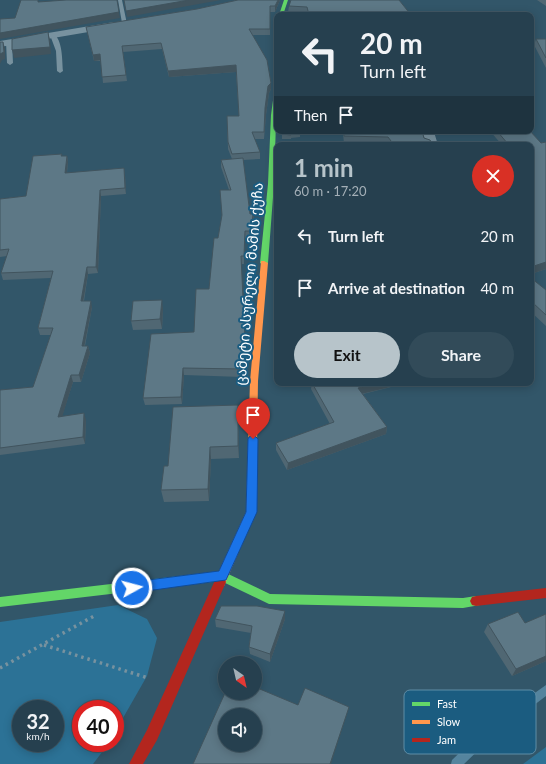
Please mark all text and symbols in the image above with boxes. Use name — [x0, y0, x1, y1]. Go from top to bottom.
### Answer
text: 20 m — [360, 26, 423, 60]
icon: left — [294, 28, 346, 80]
text: Turn left — [360, 60, 426, 82]
icon: arrive — [335, 104, 357, 126]
text: Then — [294, 106, 327, 124]
text: 1 min — [294, 153, 354, 182]
button: close — [472, 155, 514, 197]
street label: ცამეტი ასურელი მამის ქუჩა — [231, 182, 267, 386]
text: 60 m · 17:20 — [294, 183, 367, 199]
icon: left — [294, 225, 316, 247]
text: Turn left — [328, 227, 384, 245]
text: 20 m — [480, 227, 514, 245]
icon: arrive — [294, 277, 316, 299]
text: Arrive at destination — [328, 279, 465, 297]
text: 40 m — [480, 279, 514, 297]
button: Exit — [294, 332, 400, 378]
button: Share — [408, 332, 514, 378]
pin — [236, 398, 270, 439]
icon: arrive — [242, 404, 264, 426]
position arrow — [111, 567, 153, 609]
north arrow — [218, 656, 262, 700]
map controls — [218, 656, 262, 752]
legend — [404, 690, 536, 754]
text: Fast — [437, 697, 457, 710]
speed limit sign: 40 — [72, 700, 124, 752]
button: sound — [218, 708, 262, 752]
text: 32 — [26, 709, 50, 733]
text: Slow — [437, 715, 461, 728]
text: km/h — [26, 730, 50, 742]
text: Jam — [437, 733, 456, 746]

